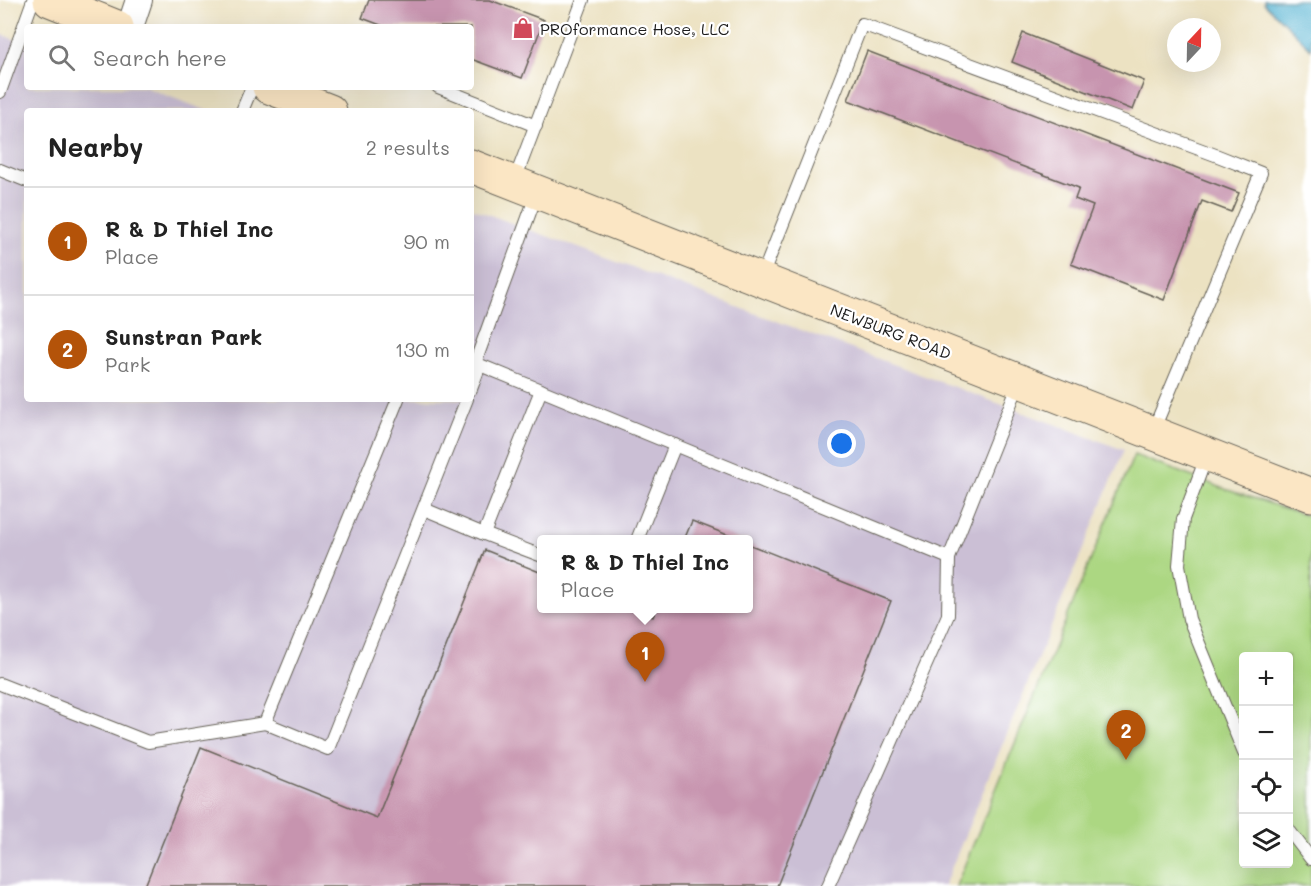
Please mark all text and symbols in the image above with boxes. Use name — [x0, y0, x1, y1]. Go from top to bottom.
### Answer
shop icon: PROformance Hose, LLC — [511, 16, 535, 40]
place label: PROformance Hose, LLC — [540, 18, 729, 39]
north arrow — [1167, 18, 1221, 72]
search box — [24, 24, 474, 90]
icon: search — [45, 41, 78, 74]
text: Search here — [93, 43, 227, 72]
text: Nearby — [48, 130, 143, 164]
text: 2 results — [366, 134, 450, 160]
text: R & D Thiel Inc — [105, 214, 273, 243]
text: 1 — [63, 228, 72, 254]
text: 90 m — [404, 228, 450, 254]
text: Place — [105, 243, 159, 269]
street label: NEWBURG ROAD — [828, 298, 954, 364]
text: Sunstran Park — [105, 322, 262, 351]
text: 2 — [62, 336, 73, 362]
text: 130 m — [395, 336, 450, 362]
text: Park — [105, 351, 150, 377]
your location — [827, 429, 856, 458]
popup — [537, 535, 753, 613]
text: R & D Thiel Inc — [561, 547, 729, 576]
text: Place — [561, 576, 615, 602]
pin: 1 — [626, 632, 664, 682]
map controls — [1239, 652, 1293, 868]
button: + — [1239, 652, 1293, 706]
button: − — [1239, 706, 1293, 760]
pin: 2 — [1106, 710, 1146, 760]
button: locate — [1239, 760, 1293, 814]
button: layers — [1239, 814, 1293, 868]

